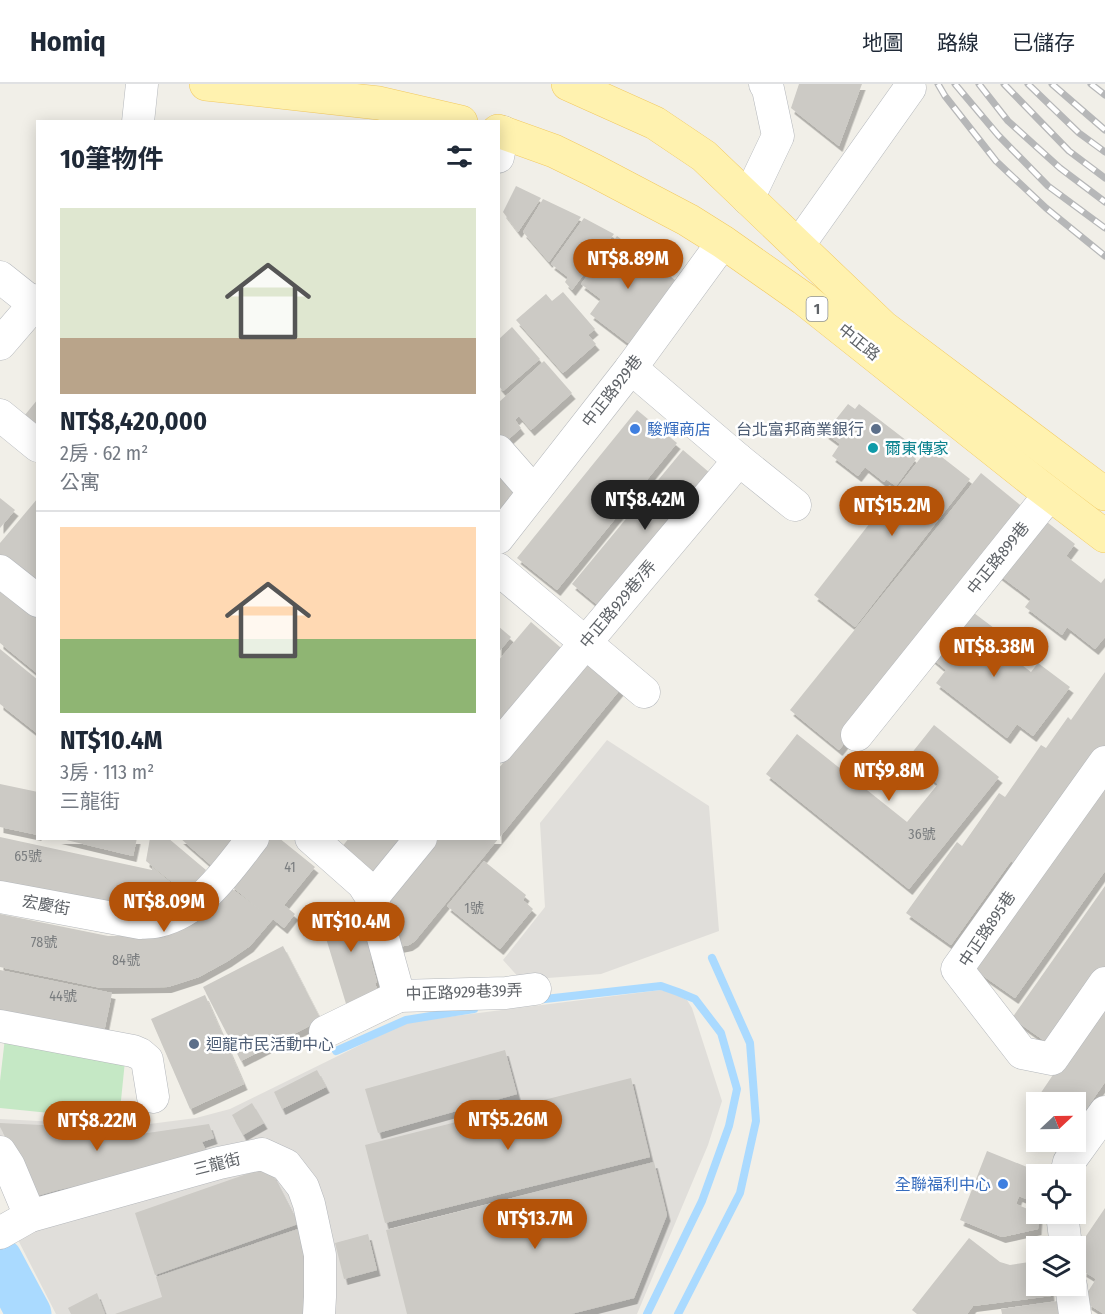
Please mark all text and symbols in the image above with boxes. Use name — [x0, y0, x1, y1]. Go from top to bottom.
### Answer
text: Homiq — [30, 25, 106, 58]
text: 地圖 — [862, 30, 904, 56]
text: 路線 — [937, 30, 979, 56]
text: 已儲存 — [1012, 30, 1075, 56]
icon: filters — [443, 140, 476, 173]
text: 10筆物件 — [60, 144, 163, 175]
pin: NT$8.89M — [566, 239, 690, 290]
text: NT$8.89M — [587, 246, 669, 270]
icon: home — [214, 247, 322, 355]
road number: 1 — [806, 297, 828, 321]
street label: 中正路 — [834, 320, 884, 364]
street label: 中正路929巷 — [578, 351, 646, 431]
text: NT$8,420,000 — [60, 406, 207, 437]
place label: 駿輝商店 — [647, 420, 711, 439]
place label: 台北富邦商業銀行 — [736, 420, 864, 439]
marker: 駿輝商店 — [628, 422, 642, 436]
marker: 台北富邦商業銀行 — [869, 422, 883, 436]
place label: 爾東傳家 — [885, 439, 949, 458]
text: 2房 · 62 m² — [60, 441, 148, 465]
marker: 爾東傳家 — [866, 441, 880, 455]
text: 公寓 — [60, 470, 100, 494]
pin: NT$8.42M — [583, 480, 707, 531]
pin: NT$15.2M — [830, 486, 954, 537]
text: NT$8.42M — [605, 487, 685, 511]
text: NT$15.2M — [853, 493, 931, 517]
street label: 中正路899巷 — [963, 518, 1033, 598]
street label: 中正路929巷7弄 — [576, 556, 660, 652]
icon: home — [214, 566, 322, 674]
pin: NT$8.38M — [932, 627, 1056, 678]
text: NT$8.38M — [953, 634, 1035, 658]
text: NT$10.4M — [60, 725, 162, 756]
pin: NT$9.8M — [834, 751, 944, 802]
text: NT$9.8M — [854, 758, 924, 782]
text: 3房 · 113 m² — [60, 760, 154, 784]
text: 三龍街 — [60, 789, 120, 813]
house number: 36號 — [908, 826, 936, 843]
house number: 65號 — [14, 848, 42, 865]
house number: 41 — [284, 859, 296, 876]
pin: NT$8.09M — [102, 882, 226, 933]
street label: 中正路895巷 — [955, 888, 1019, 970]
text: NT$8.09M — [123, 889, 205, 913]
street label: 宏慶街 — [21, 891, 71, 919]
house number: 1號 — [464, 900, 484, 917]
pin: NT$10.4M — [289, 902, 413, 953]
text: NT$10.4M — [312, 909, 390, 933]
house number: 78號 — [31, 934, 57, 951]
house number: 84號 — [112, 952, 140, 969]
street label: 中正路929巷39弄 — [405, 980, 523, 1004]
house number: 44號 — [49, 988, 77, 1005]
place label: 迴龍市民活動中心 — [206, 1035, 334, 1054]
marker: 迴龍市民活動中心 — [187, 1037, 201, 1051]
north arrow — [1026, 1092, 1086, 1152]
map controls — [1026, 1092, 1086, 1296]
pin: NT$5.26M — [446, 1100, 570, 1151]
pin: NT$8.22M — [35, 1101, 159, 1152]
text: NT$5.26M — [468, 1107, 548, 1131]
text: NT$8.22M — [57, 1108, 137, 1132]
street label: 三龍街 — [191, 1149, 243, 1179]
button: locate — [1026, 1164, 1086, 1224]
place label: 全聯福利中心 — [895, 1175, 991, 1194]
marker: 全聯福利中心 — [996, 1177, 1010, 1191]
pin: NT$13.7M — [473, 1199, 597, 1250]
text: NT$13.7M — [497, 1206, 573, 1230]
button: layers — [1026, 1236, 1086, 1296]

